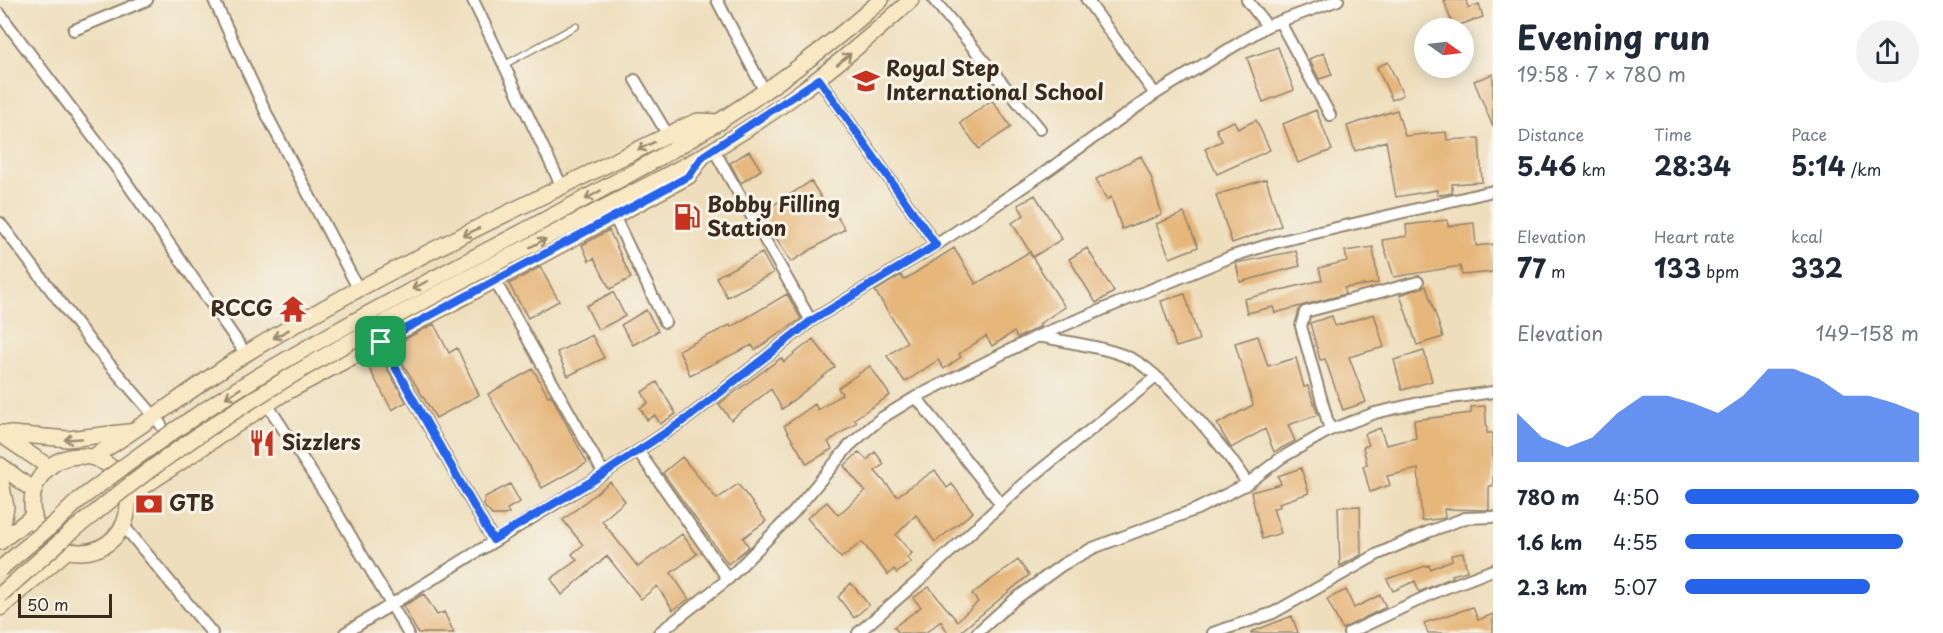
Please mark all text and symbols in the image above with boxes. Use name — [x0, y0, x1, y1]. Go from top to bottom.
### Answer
text: Evening run — [1517, 11, 1710, 61]
north arrow — [1414, 18, 1474, 78]
map controls — [1414, 18, 1474, 78]
button: share — [1856, 20, 1919, 83]
place label: Royal Step International School — [886, 51, 1104, 107]
one-way arrow — [836, 52, 852, 65]
text: 19:58 · 7 × 780 m — [1517, 59, 1686, 89]
school or university icon: Royal Step International School — [851, 66, 881, 96]
text: Distance — [1517, 122, 1584, 146]
text: Time — [1654, 122, 1692, 146]
text: Pace — [1791, 122, 1827, 146]
one-way arrow — [637, 140, 655, 152]
text: 5.46 — [1517, 146, 1577, 185]
text: 28:34 — [1654, 146, 1731, 185]
text: 5:14 — [1791, 146, 1846, 185]
text: km — [1577, 157, 1606, 181]
text: /km — [1846, 157, 1881, 181]
place label: Bobby Filling Station — [707, 187, 840, 243]
one-way arrow — [585, 189, 602, 201]
fuel station icon: Bobby Filling Station — [672, 202, 702, 232]
text: Elevation — [1517, 224, 1586, 248]
text: Heart rate — [1654, 224, 1735, 248]
text: kcal — [1791, 224, 1823, 248]
one-way arrow — [462, 227, 480, 239]
one-way arrow — [529, 237, 547, 248]
text: 77 — [1517, 248, 1546, 287]
text: 133 — [1654, 248, 1701, 287]
text: 332 — [1791, 248, 1843, 287]
text: m — [1546, 259, 1566, 283]
text: bpm — [1701, 259, 1739, 283]
one-way arrow — [411, 280, 429, 291]
place label: RCCG — [211, 291, 273, 323]
temple icon: RCCG — [278, 294, 308, 324]
pin — [355, 316, 406, 367]
text: Elevation — [1517, 318, 1603, 348]
text: 149–158 m — [1816, 318, 1919, 348]
icon: arrive — [364, 325, 397, 358]
one-way arrow — [272, 329, 290, 340]
one-way arrow — [225, 387, 241, 399]
place label: Sizzlers — [282, 425, 361, 457]
restaurant icon: Sizzlers — [247, 428, 277, 458]
one-way arrow — [64, 433, 84, 444]
text: 780 m — [1517, 482, 1580, 512]
text: 4:50 — [1613, 482, 1659, 512]
place label: GTB — [169, 486, 214, 518]
bank icon: GTB — [134, 489, 164, 519]
text: 1.6 km — [1517, 527, 1582, 557]
text: 4:55 — [1613, 527, 1658, 557]
text: 2.3 km — [1517, 572, 1587, 602]
text: 5:07 — [1613, 572, 1657, 602]
scale bar — [18, 591, 112, 618]
text: 50 m — [27, 592, 68, 616]

